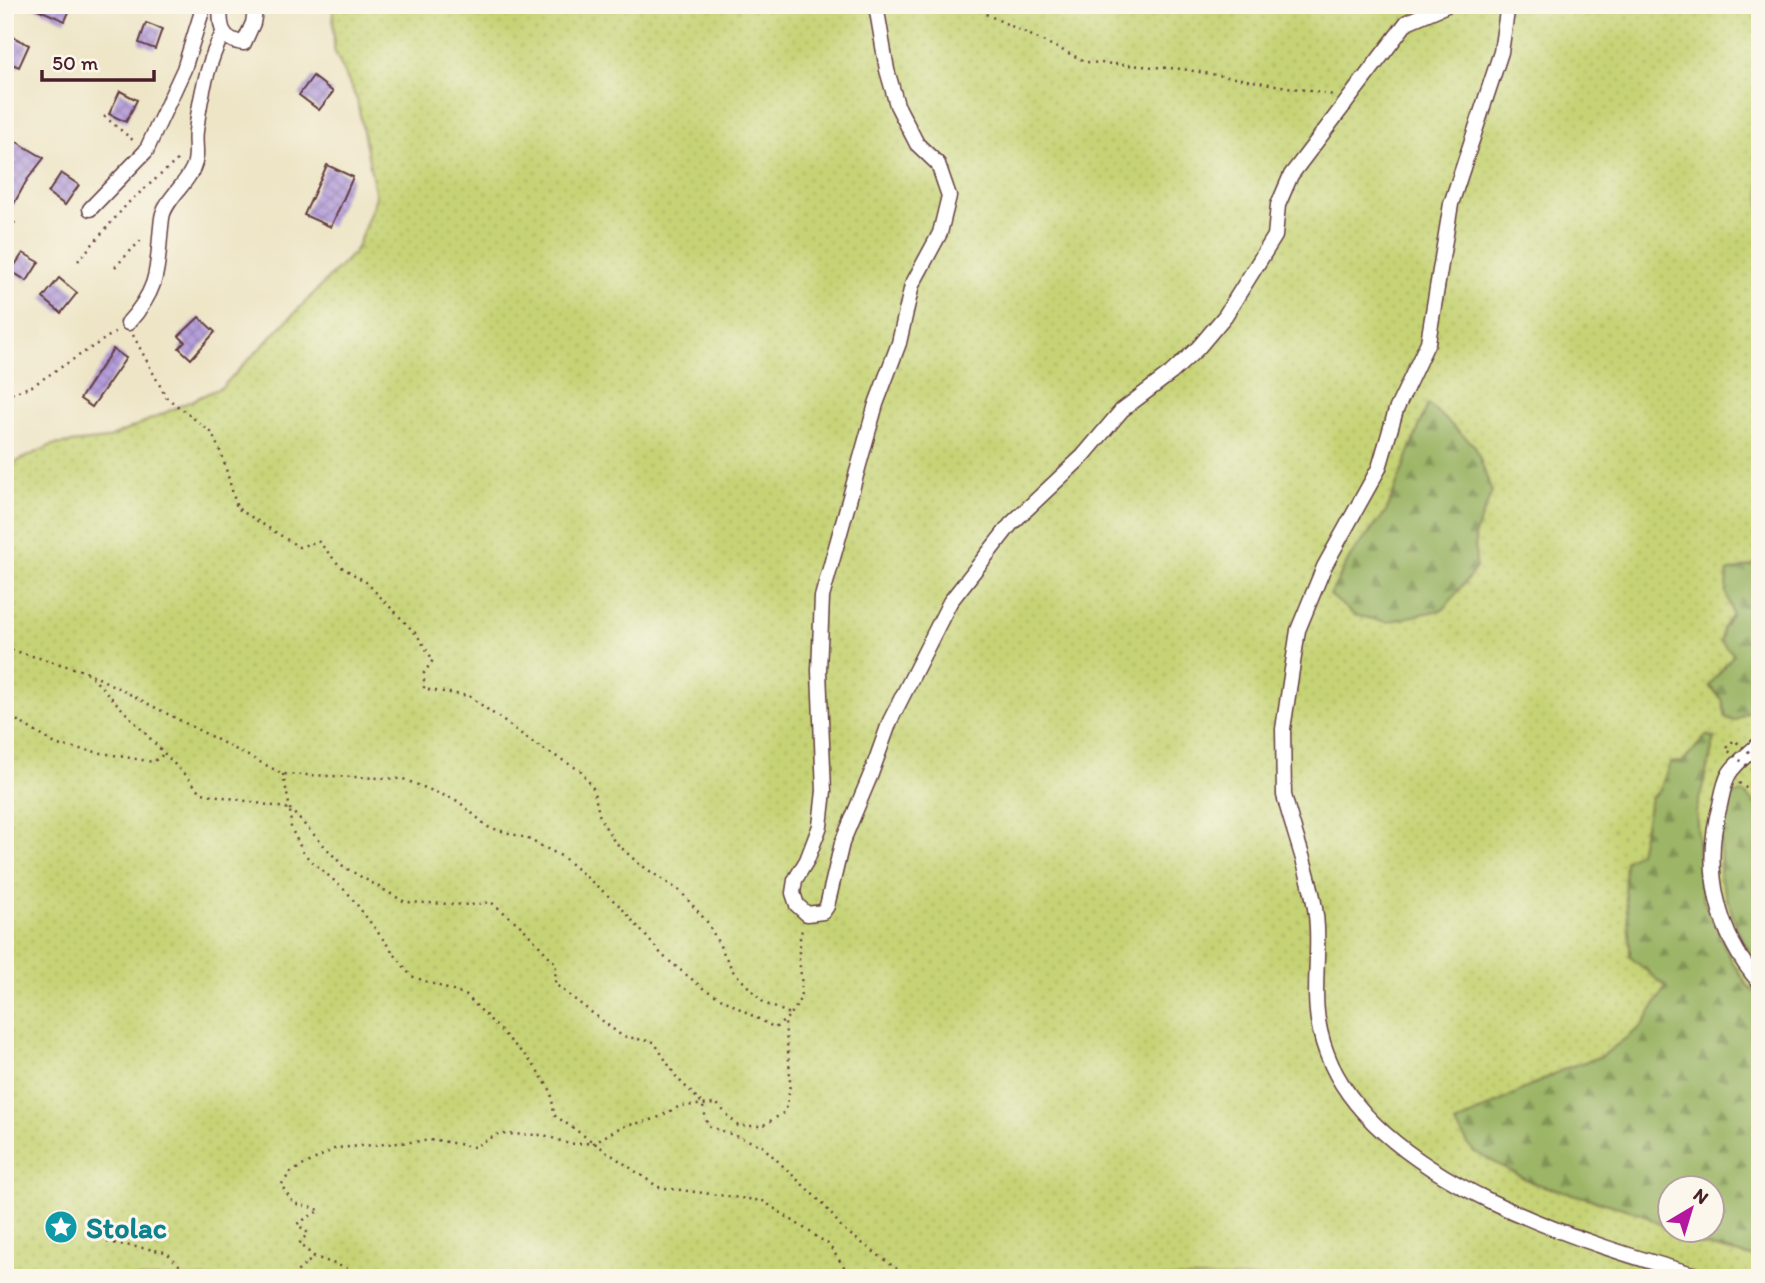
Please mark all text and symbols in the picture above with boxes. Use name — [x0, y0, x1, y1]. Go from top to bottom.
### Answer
scale bar — [42, 38, 154, 82]
text: 50 m — [52, 50, 99, 75]
north arrow — [1656, 1174, 1726, 1244]
text: N — [1689, 1183, 1713, 1209]
place icon: Stolac — [42, 1208, 80, 1246]
place label: Stolac — [86, 1209, 167, 1246]

